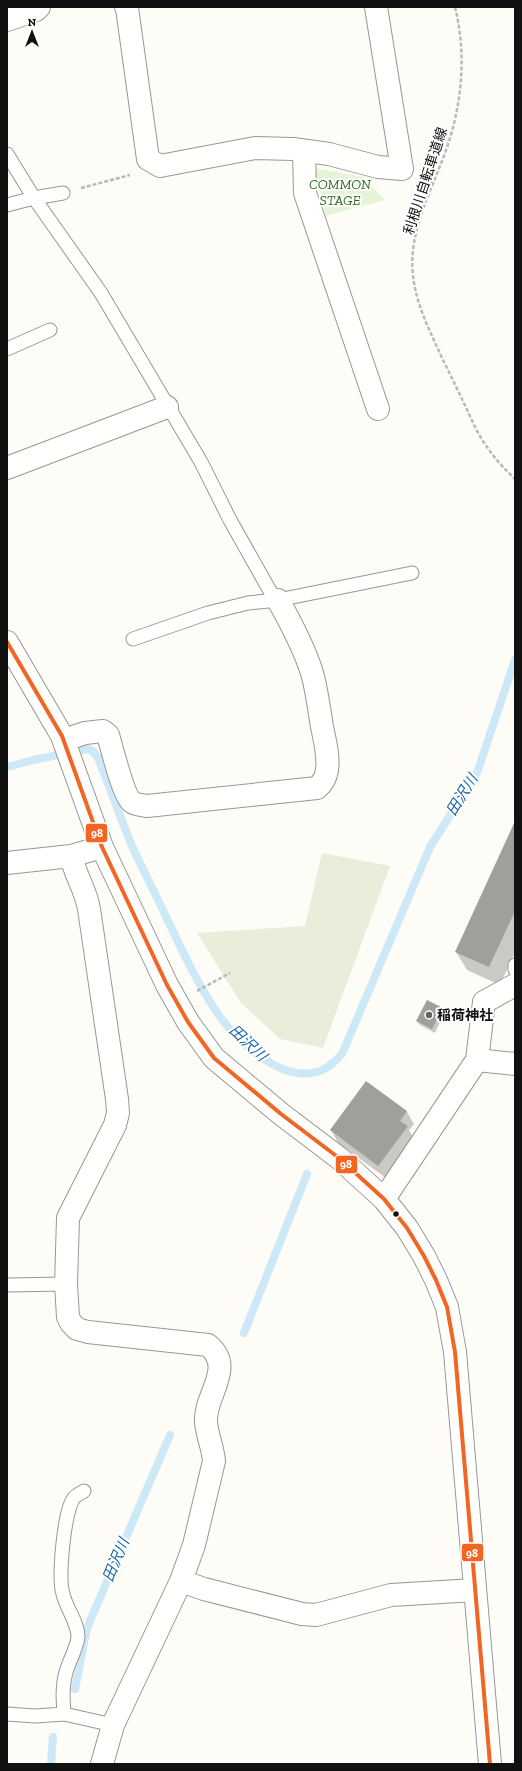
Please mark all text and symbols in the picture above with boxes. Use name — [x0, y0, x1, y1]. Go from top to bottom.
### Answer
north arrow — [12, 12, 52, 52]
text: N — [28, 16, 37, 29]
street label: 利根川自転車道線 — [400, 125, 451, 237]
park label: COMMON STAGE — [309, 176, 372, 209]
water label: 田沢川 — [442, 769, 483, 819]
line badge: 98 — [85, 823, 108, 843]
text: 98 — [91, 827, 103, 840]
place label: 稲荷神社 — [437, 1007, 493, 1024]
marker: 稲荷神社 — [424, 1010, 434, 1020]
water label: 田沢川 — [225, 1021, 272, 1066]
line badge: 98 — [335, 1155, 358, 1174]
text: 98 — [340, 1158, 352, 1171]
unlabelled marker — [391, 1209, 401, 1219]
water label: 田沢川 — [99, 1534, 134, 1584]
line badge: 98 — [461, 1543, 484, 1562]
text: 98 — [466, 1547, 478, 1560]

